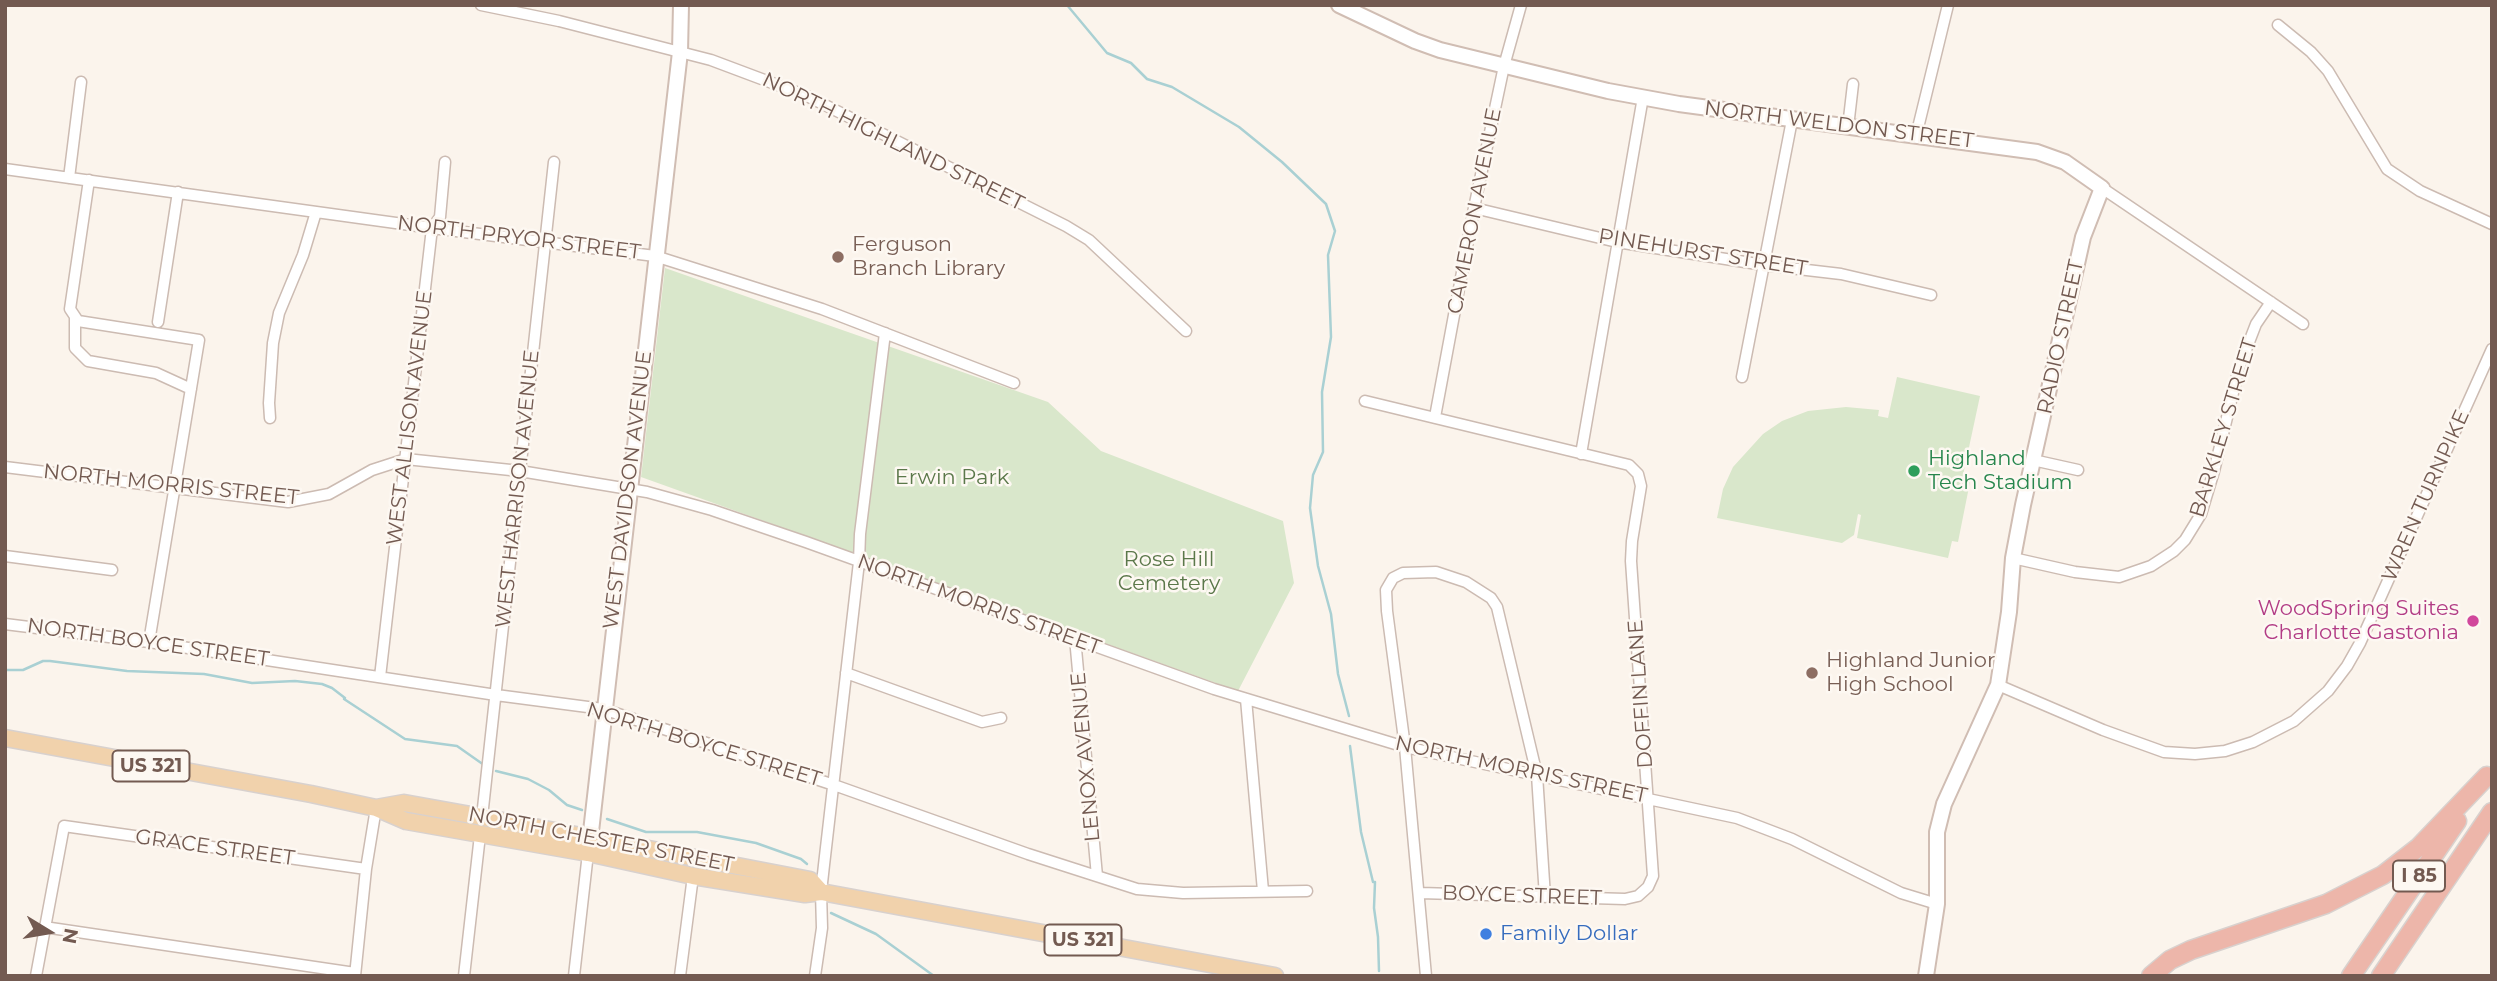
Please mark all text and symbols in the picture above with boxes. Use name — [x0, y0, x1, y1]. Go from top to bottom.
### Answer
street label: NORTH HIGHLAND STREET — [758, 67, 1028, 217]
street label: NORTH WELDON STREET — [1703, 96, 1975, 154]
street label: CAMERON AVENUE — [1443, 106, 1507, 316]
street label: NORTH PRYOR STREET — [396, 211, 642, 265]
street label: PINEHURST STREET — [1597, 224, 1809, 282]
place label: Ferguson Branch Library — [852, 232, 1005, 282]
marker: Ferguson Branch Library — [830, 249, 846, 265]
street label: RADIO STREET — [2032, 258, 2090, 416]
street label: WEST ALLISON AVENUE — [382, 289, 438, 547]
street label: BARKLEY STREET — [2185, 335, 2263, 521]
street label: WEST HARRISON AVENUE — [491, 349, 545, 629]
street label: WEST DAVIDSON AVENUE — [598, 349, 658, 631]
street label: WREN TURNPIKE — [2377, 406, 2475, 586]
place label: Highland Tech Stadium — [1928, 446, 2073, 496]
street label: NORTH MORRIS STREET — [42, 459, 300, 511]
marker: Highland Tech Stadium — [1906, 463, 1922, 479]
park label: Erwin Park — [895, 465, 1009, 491]
park label: Rose Hill Cemetery — [1118, 547, 1220, 597]
street label: NORTH MORRIS STREET — [854, 549, 1104, 661]
place label: WoodSpring Suites Charlotte Gastonia — [2258, 596, 2459, 646]
marker: WoodSpring Suites Charlotte Gastonia — [2465, 613, 2481, 629]
street label: NORTH BOYCE STREET — [25, 614, 271, 672]
street label: DOFFIN LANE — [1623, 619, 1659, 769]
place label: Highland Junior High School — [1826, 648, 1995, 698]
marker: Highland Junior High School — [1804, 665, 1820, 681]
street label: LENOX AVENUE — [1066, 671, 1106, 843]
street label: NORTH BOYCE STREET — [583, 697, 825, 793]
street label: NORTH MORRIS STREET — [1393, 731, 1649, 809]
road number: US 321 — [113, 750, 190, 782]
street label: NORTH CHESTER STREET — [466, 802, 736, 878]
street label: GRACE STREET — [134, 824, 296, 872]
road number: I 85 — [2393, 860, 2445, 891]
street label: BOYCE STREET — [1442, 881, 1602, 911]
north arrow — [14, 897, 84, 967]
place label: Family Dollar — [1500, 921, 1638, 947]
road number: US 321 — [1044, 924, 1122, 956]
text: N — [57, 926, 83, 946]
marker: Family Dollar — [1478, 926, 1494, 942]

